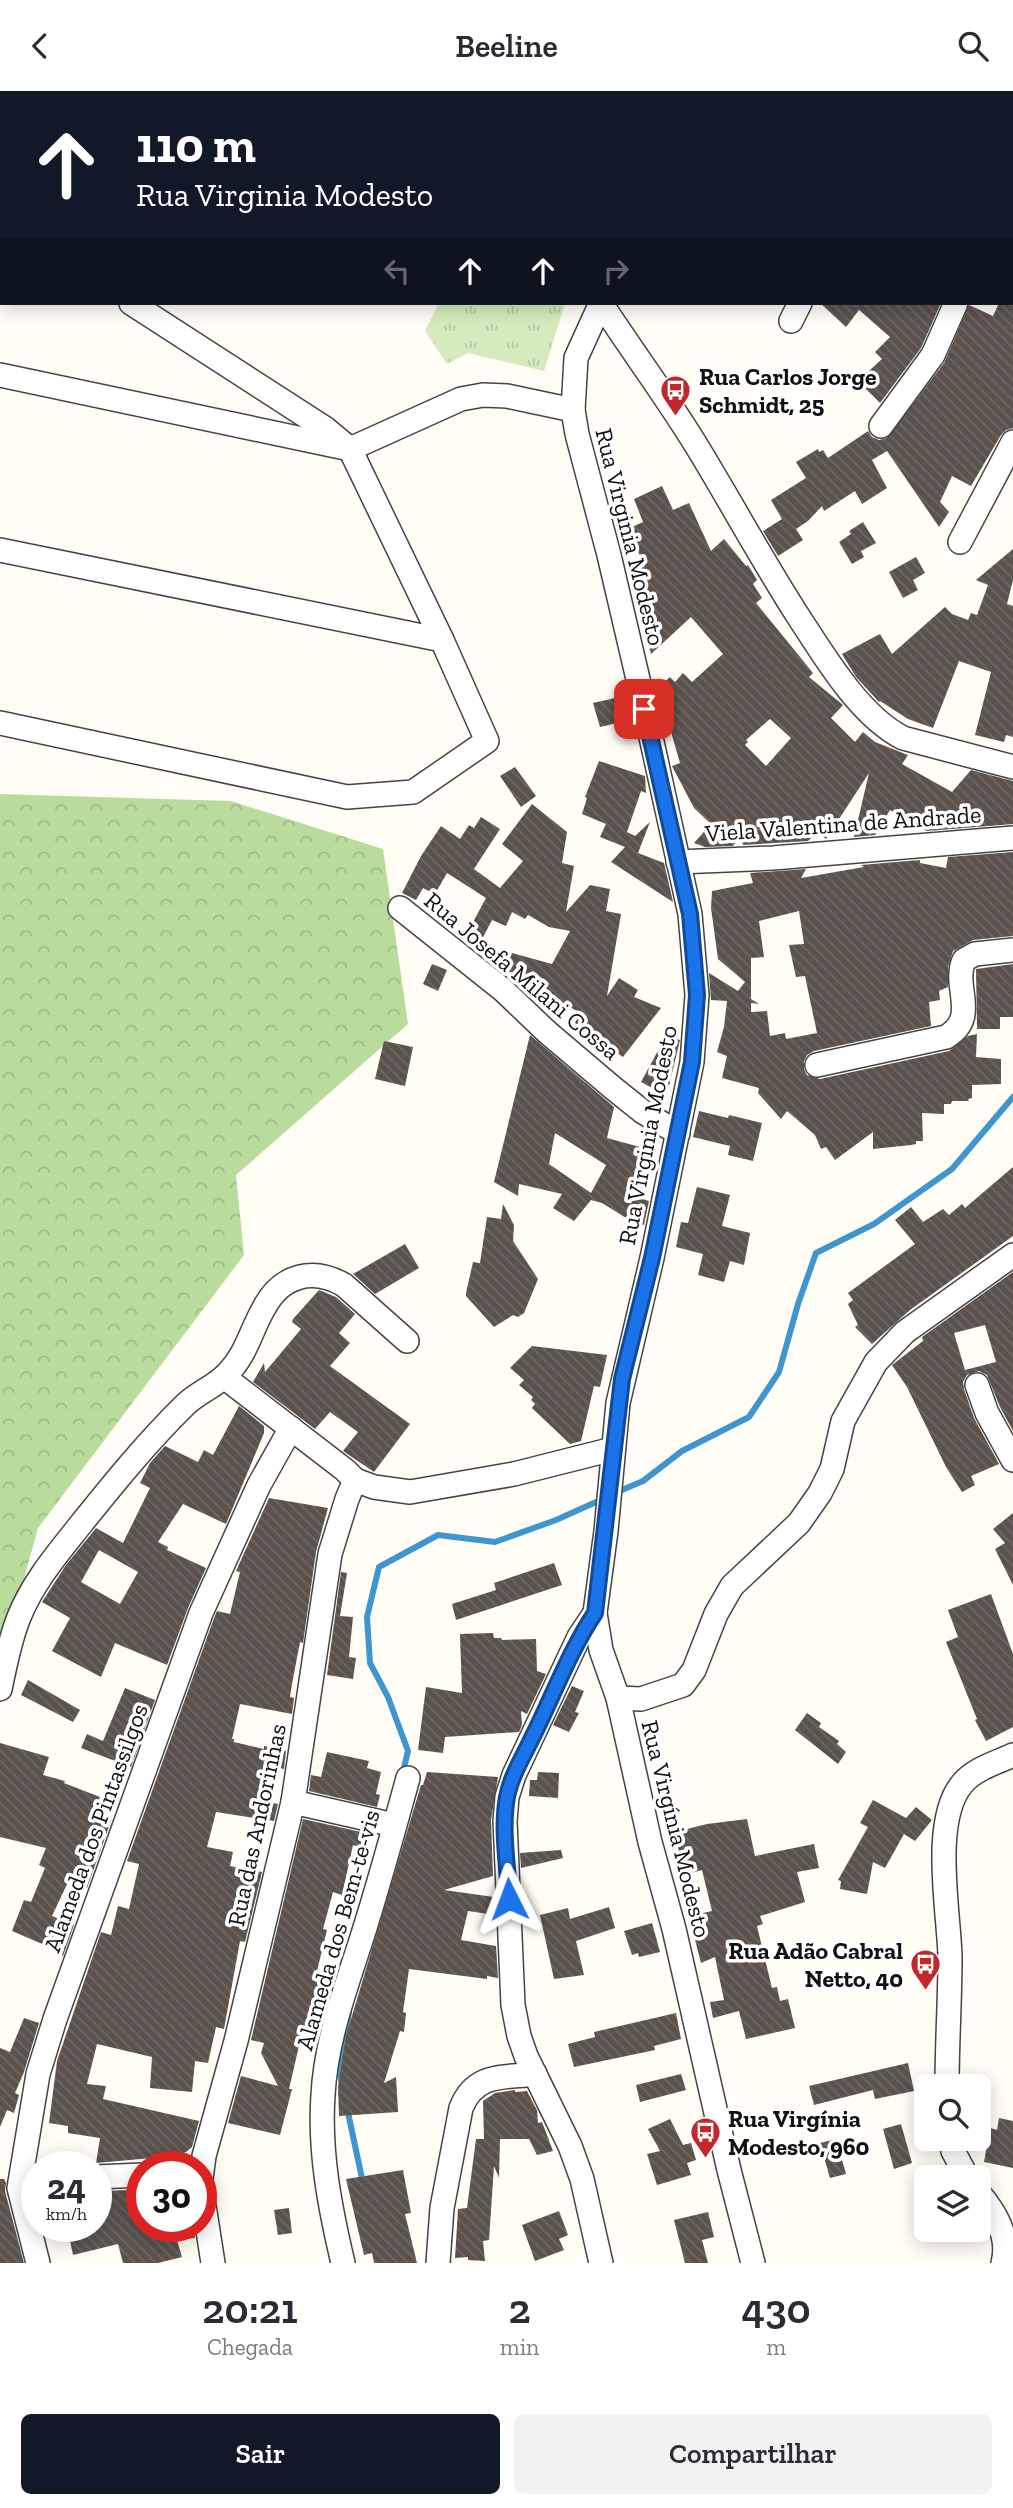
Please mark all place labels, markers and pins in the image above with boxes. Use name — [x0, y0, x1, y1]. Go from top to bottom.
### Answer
place label: Rua Carlos Jorge Schmidt, 25 — [699, 362, 877, 419]
bus stop icon: Rua Carlos Jorge Schmidt, 25 — [659, 374, 693, 418]
pin — [614, 679, 674, 739]
place label: Rua Adão Cabral Netto, 40 — [728, 1936, 903, 1993]
bus stop icon: Rua Adão Cabral Netto, 40 — [909, 1948, 943, 1992]
place label: Rua Virgínia Modesto, 960 — [728, 2104, 870, 2161]
bus stop icon: Rua Virgínia Modesto, 960 — [688, 2116, 722, 2160]

